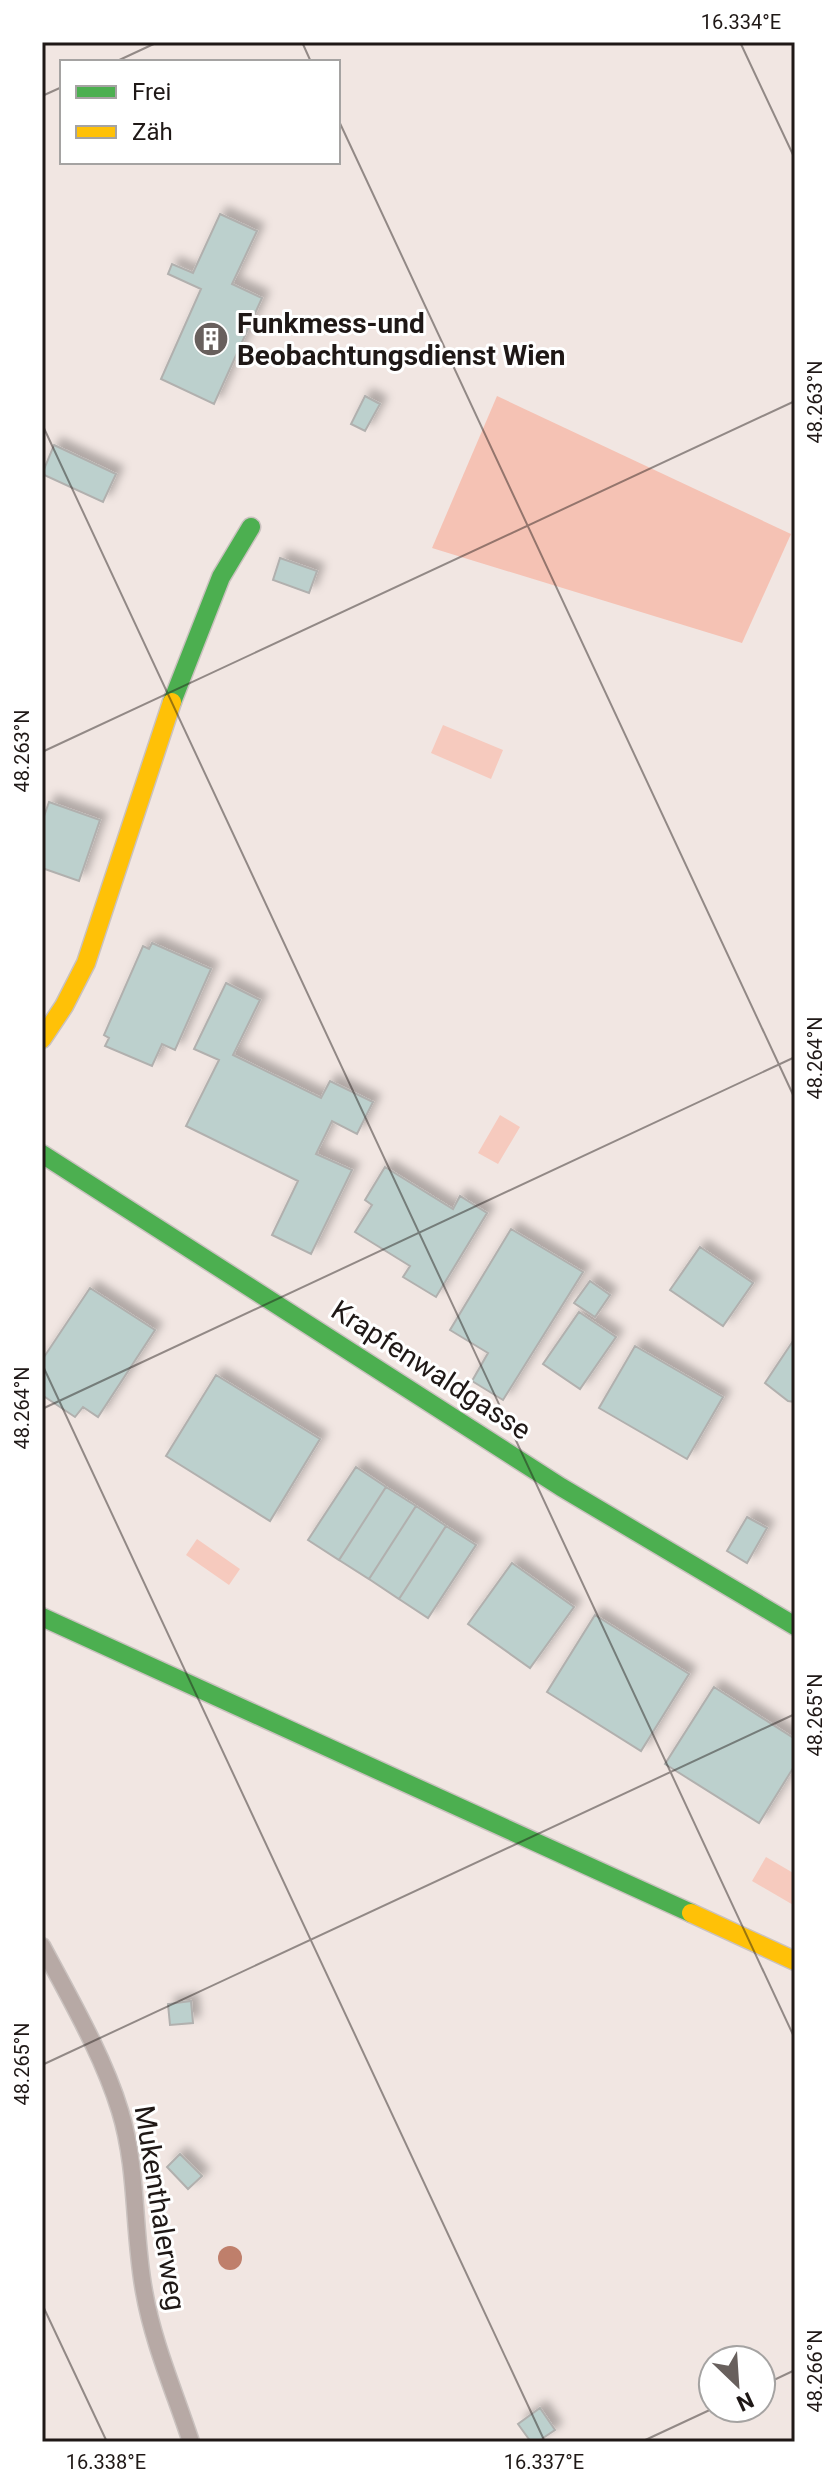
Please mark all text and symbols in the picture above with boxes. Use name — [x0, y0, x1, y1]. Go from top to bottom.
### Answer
text: 16.334°E — [701, 10, 781, 34]
legend — [60, 60, 340, 164]
text: Frei — [132, 78, 171, 106]
text: Zäh — [132, 118, 173, 146]
place label: Funkmess-und Beobachtungsdienst Wien — [237, 307, 566, 372]
building icon: Funkmess-und Beobachtungsdienst Wien — [192, 320, 230, 358]
text: 48.263°N — [803, 360, 827, 444]
text: 48.263°N — [10, 709, 34, 793]
text: 48.264°N — [803, 1016, 827, 1100]
street label: Krapfenwaldgasse — [325, 1293, 537, 1447]
text: 48.264°N — [10, 1366, 34, 1450]
text: 48.265°N — [803, 1673, 827, 1757]
text: 48.265°N — [10, 2022, 34, 2106]
street label: Mukenthalerweg — [128, 2103, 192, 2313]
text: 48.266°N — [803, 2329, 827, 2413]
north arrow — [697, 2344, 777, 2424]
text: N — [733, 2387, 758, 2416]
text: 16.338°E — [66, 2450, 146, 2474]
text: 16.337°E — [504, 2450, 584, 2474]

